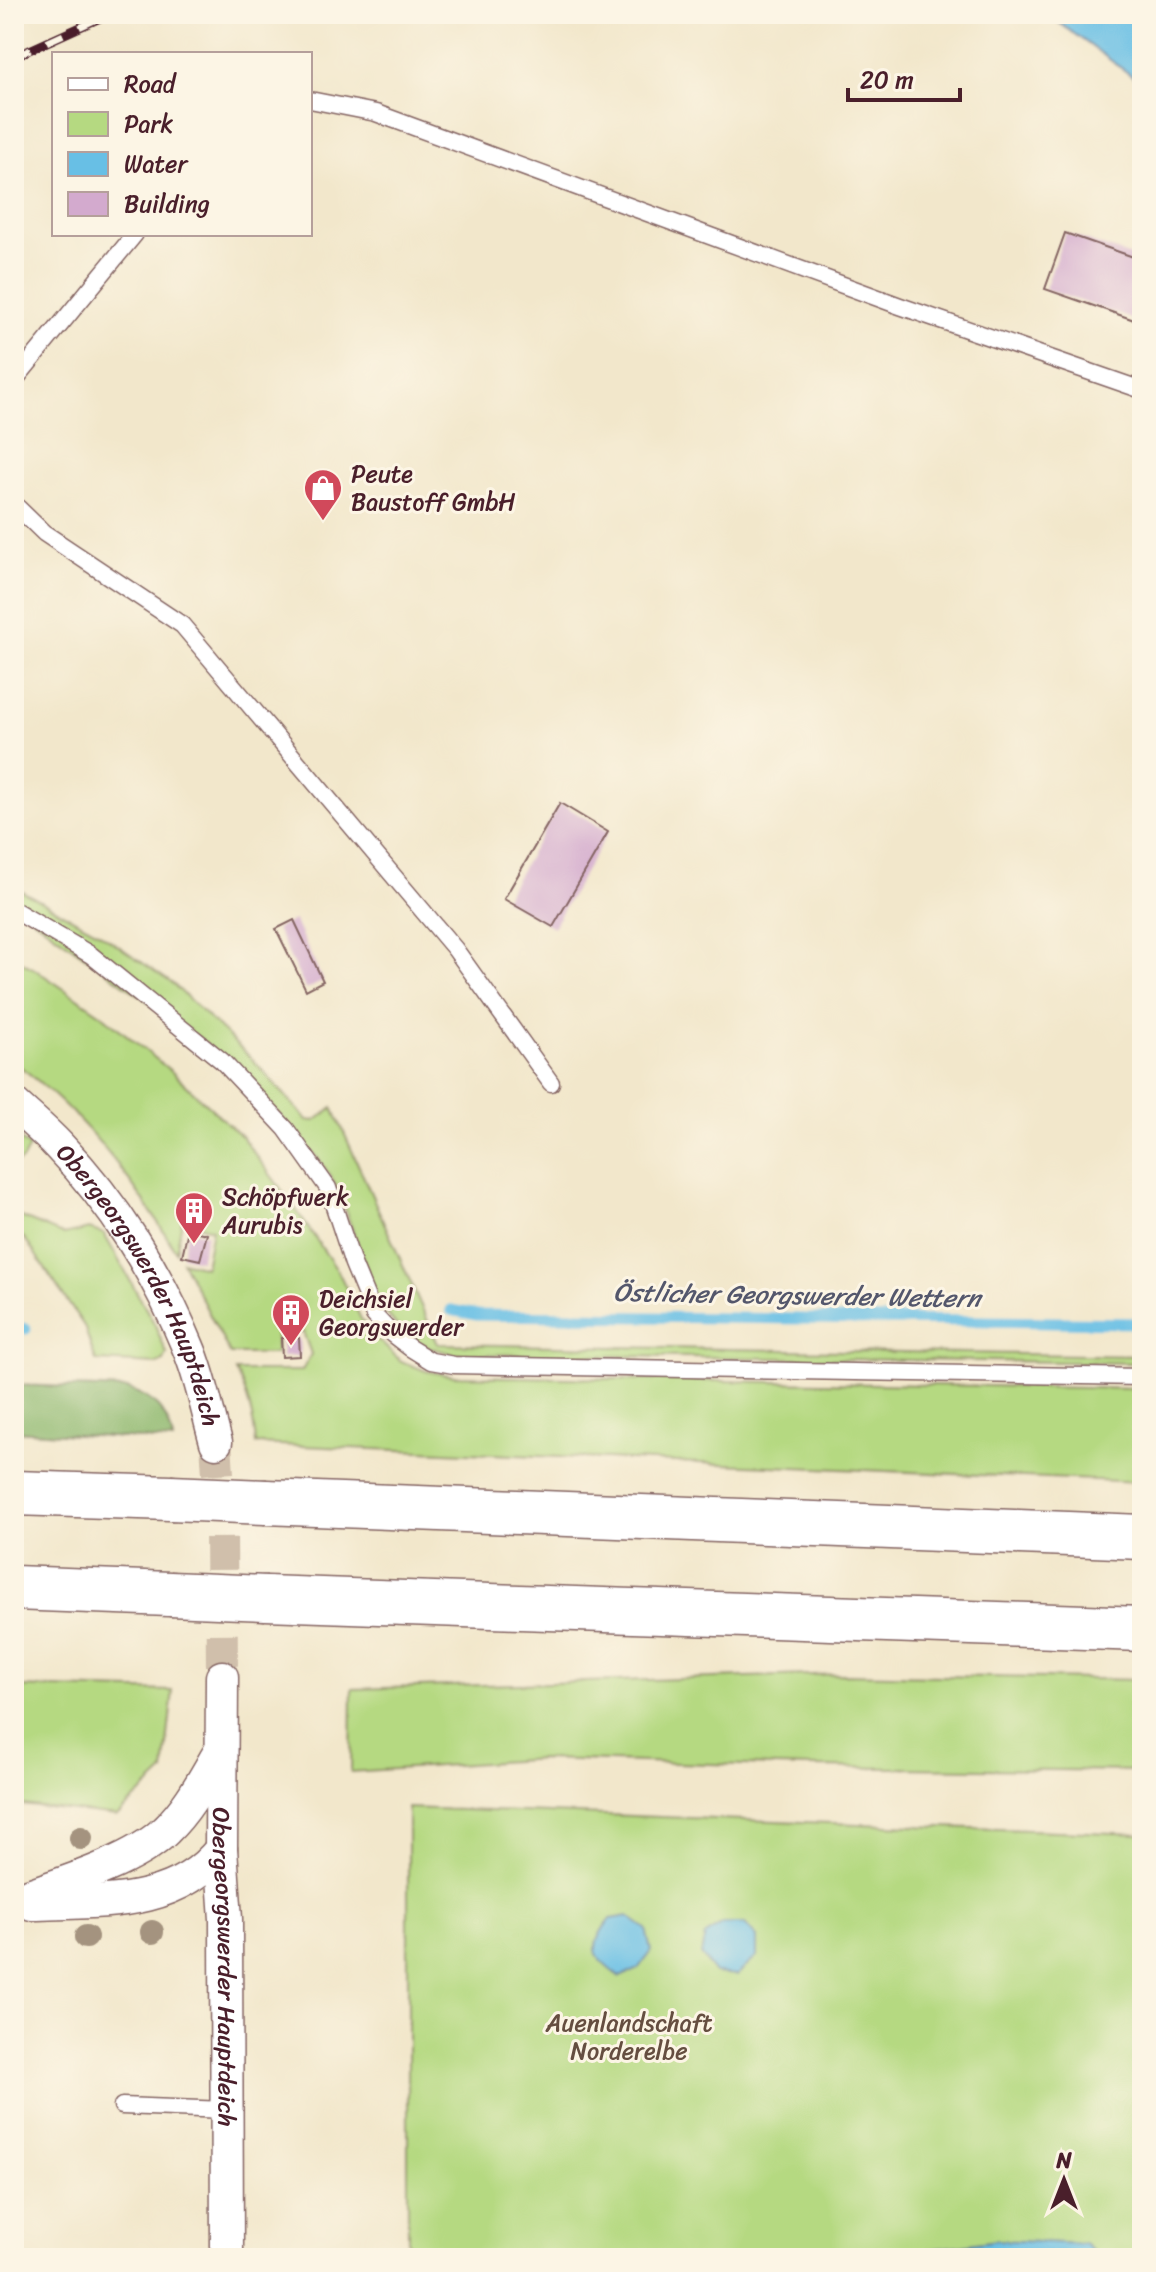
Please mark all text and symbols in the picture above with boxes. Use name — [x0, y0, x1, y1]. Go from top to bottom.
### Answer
legend — [52, 52, 312, 236]
scale bar — [848, 52, 960, 102]
text: 20 m — [860, 59, 914, 101]
text: Road — [124, 63, 178, 105]
text: Park — [124, 103, 173, 145]
text: Water — [124, 143, 189, 185]
text: Building — [124, 183, 210, 225]
place label: Peute Baustoff GmbH — [351, 453, 516, 523]
shop icon: Peute Baustoff GmbH — [302, 467, 344, 522]
street label: Obergeorgswerder Hauptdeich — [45, 1134, 232, 1431]
place label: Schöpfwerk Aurubis — [221, 1176, 349, 1246]
building icon: Schöpfwerk Aurubis — [173, 1190, 215, 1245]
water label: Östlicher Georgswerder Wettern — [613, 1269, 984, 1321]
place label: Deichsiel Georgswerder — [319, 1278, 465, 1348]
building icon: Deichsiel Georgswerder — [270, 1292, 312, 1347]
street label: Obergeorgswerder Hauptdeich — [200, 1807, 248, 2127]
park label: Auenlandschaft Norderelbe — [545, 2002, 713, 2072]
north arrow — [1024, 2140, 1104, 2220]
text: N — [1055, 2141, 1072, 2180]

